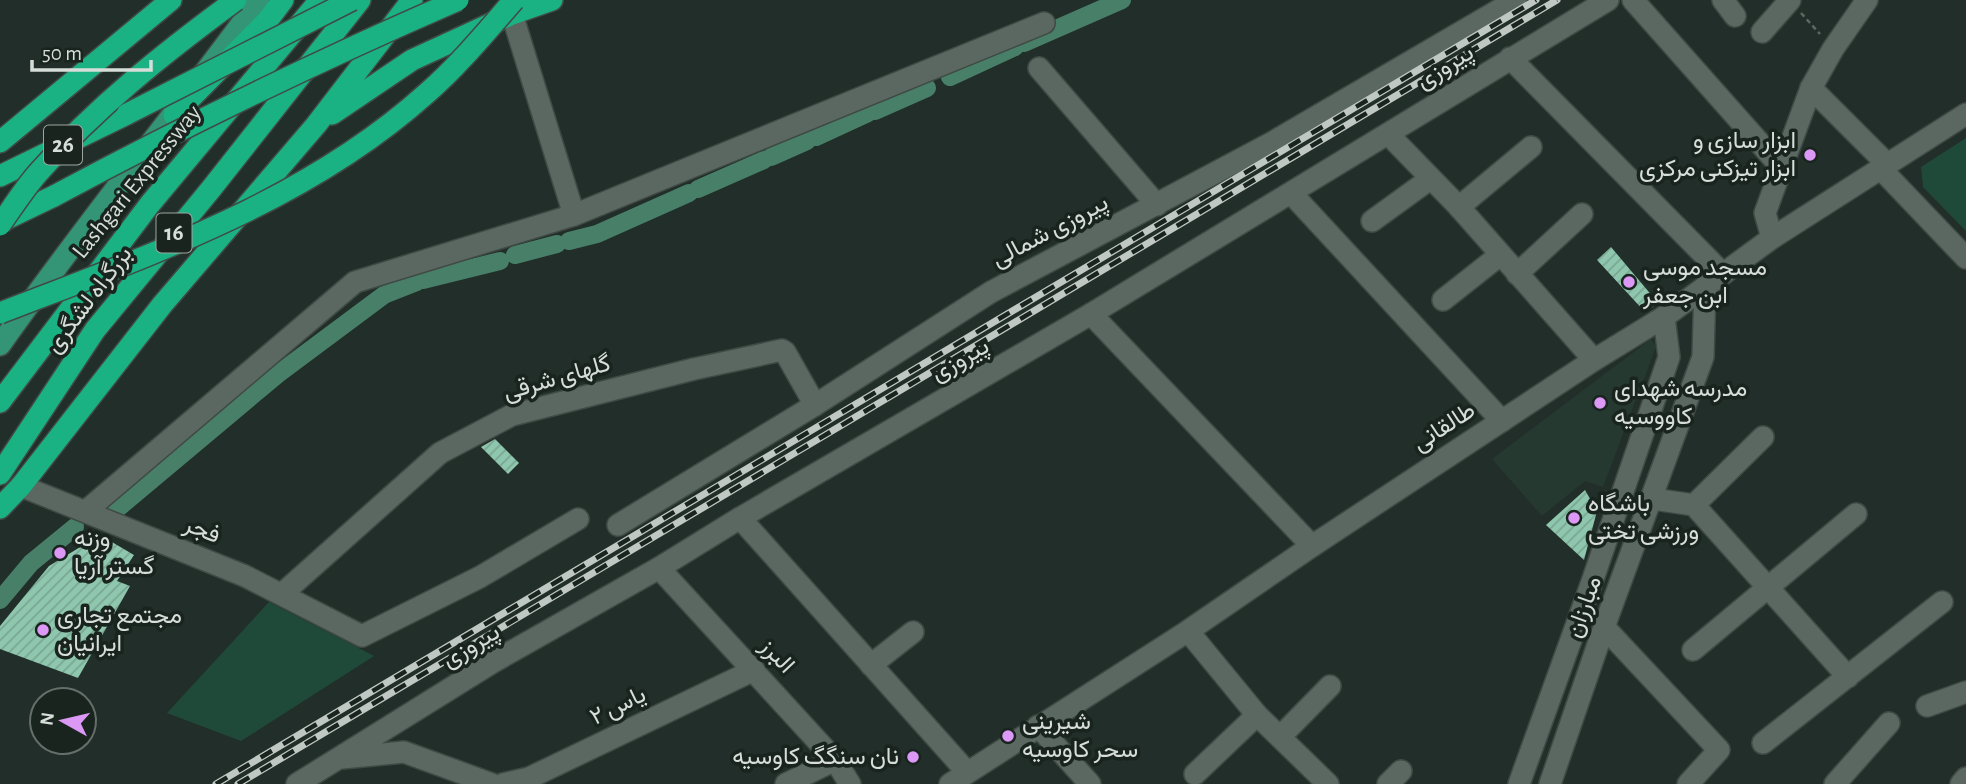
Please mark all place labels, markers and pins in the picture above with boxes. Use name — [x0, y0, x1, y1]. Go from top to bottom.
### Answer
place label: ابزار سازی و ابزار تیزکنی مرکزی — [1639, 129, 1796, 183]
marker: ابزار سازی و ابزار تیزکنی مرکزی — [1802, 147, 1818, 163]
place label: مسجد موسی ابن جعفر — [1642, 256, 1767, 310]
marker: مسجد موسی ابن جعفر — [1621, 274, 1637, 290]
place label: مدرسه شهدای کاووسیه — [1614, 377, 1747, 431]
marker: مدرسه شهدای کاووسیه — [1592, 395, 1608, 411]
place label: باشگاه ورزشی تختی — [1588, 491, 1699, 546]
marker: باشگاه ورزشی تختی — [1566, 510, 1582, 526]
place label: وزنه گستر آریا — [74, 527, 154, 581]
marker: وزنه گستر آریا — [52, 545, 68, 561]
place label: مجتمع تجاری ایرانیان — [57, 604, 182, 658]
marker: مجتمع تجاری ایرانیان — [35, 622, 51, 638]
place label: شیرینی سحر کاوسیه — [1022, 710, 1138, 764]
marker: شیرینی سحر کاوسیه — [1000, 728, 1016, 744]
place label: نان سنگگ کاوسیه — [732, 744, 899, 771]
marker: نان سنگگ کاوسیه — [905, 749, 921, 765]

